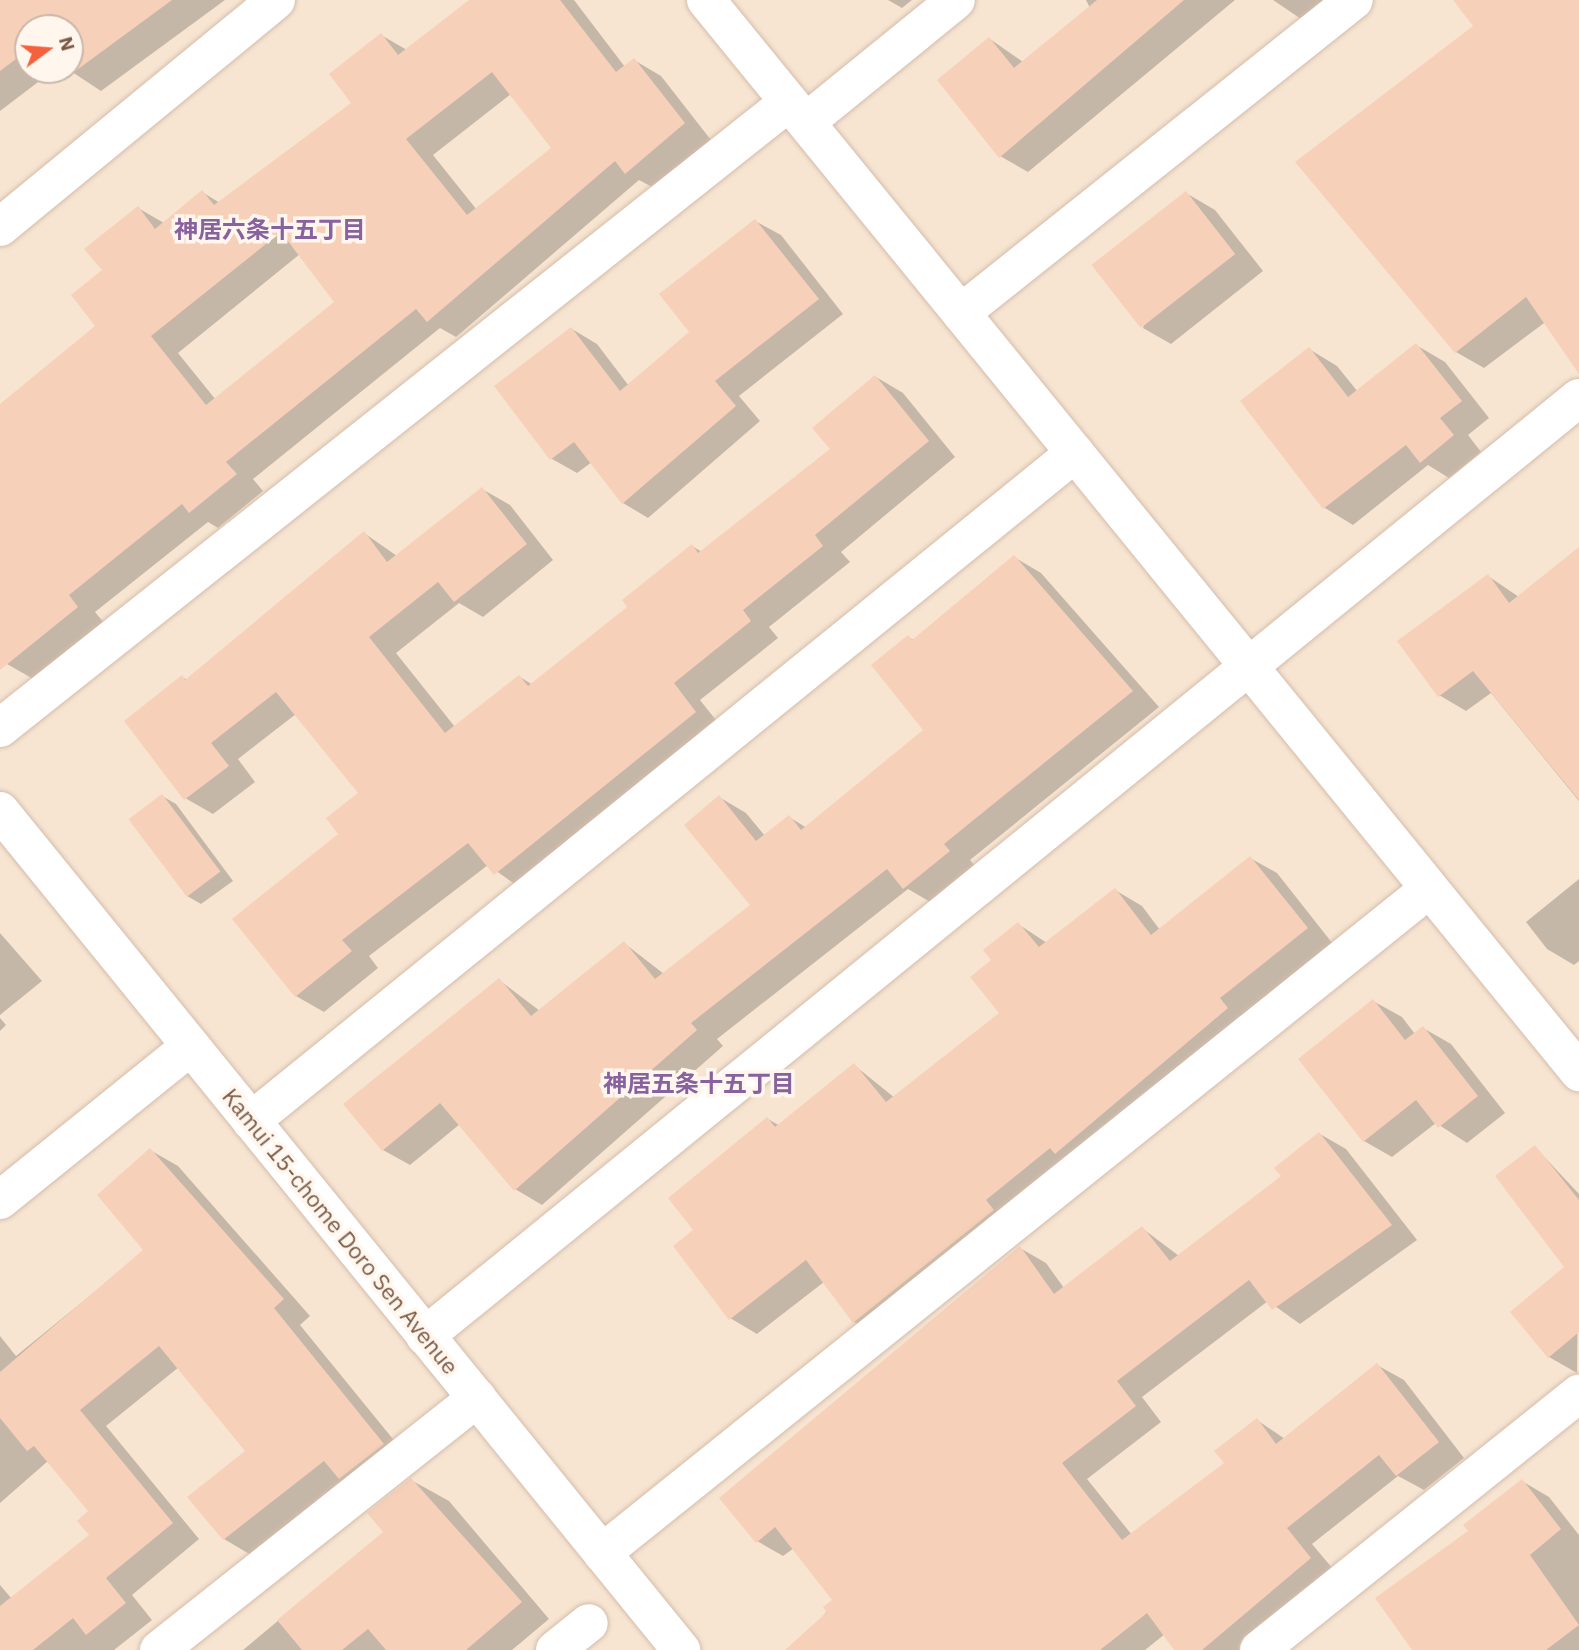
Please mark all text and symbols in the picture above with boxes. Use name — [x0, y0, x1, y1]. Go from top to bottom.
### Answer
north arrow — [14, 14, 84, 84]
text: N — [54, 34, 81, 54]
district label: 神居六条十五丁目 — [174, 216, 366, 244]
district label: 神居五条十五丁目 — [603, 1070, 795, 1098]
street label: Kamui 15-chome Doro Sen Avenue — [217, 1083, 465, 1379]

